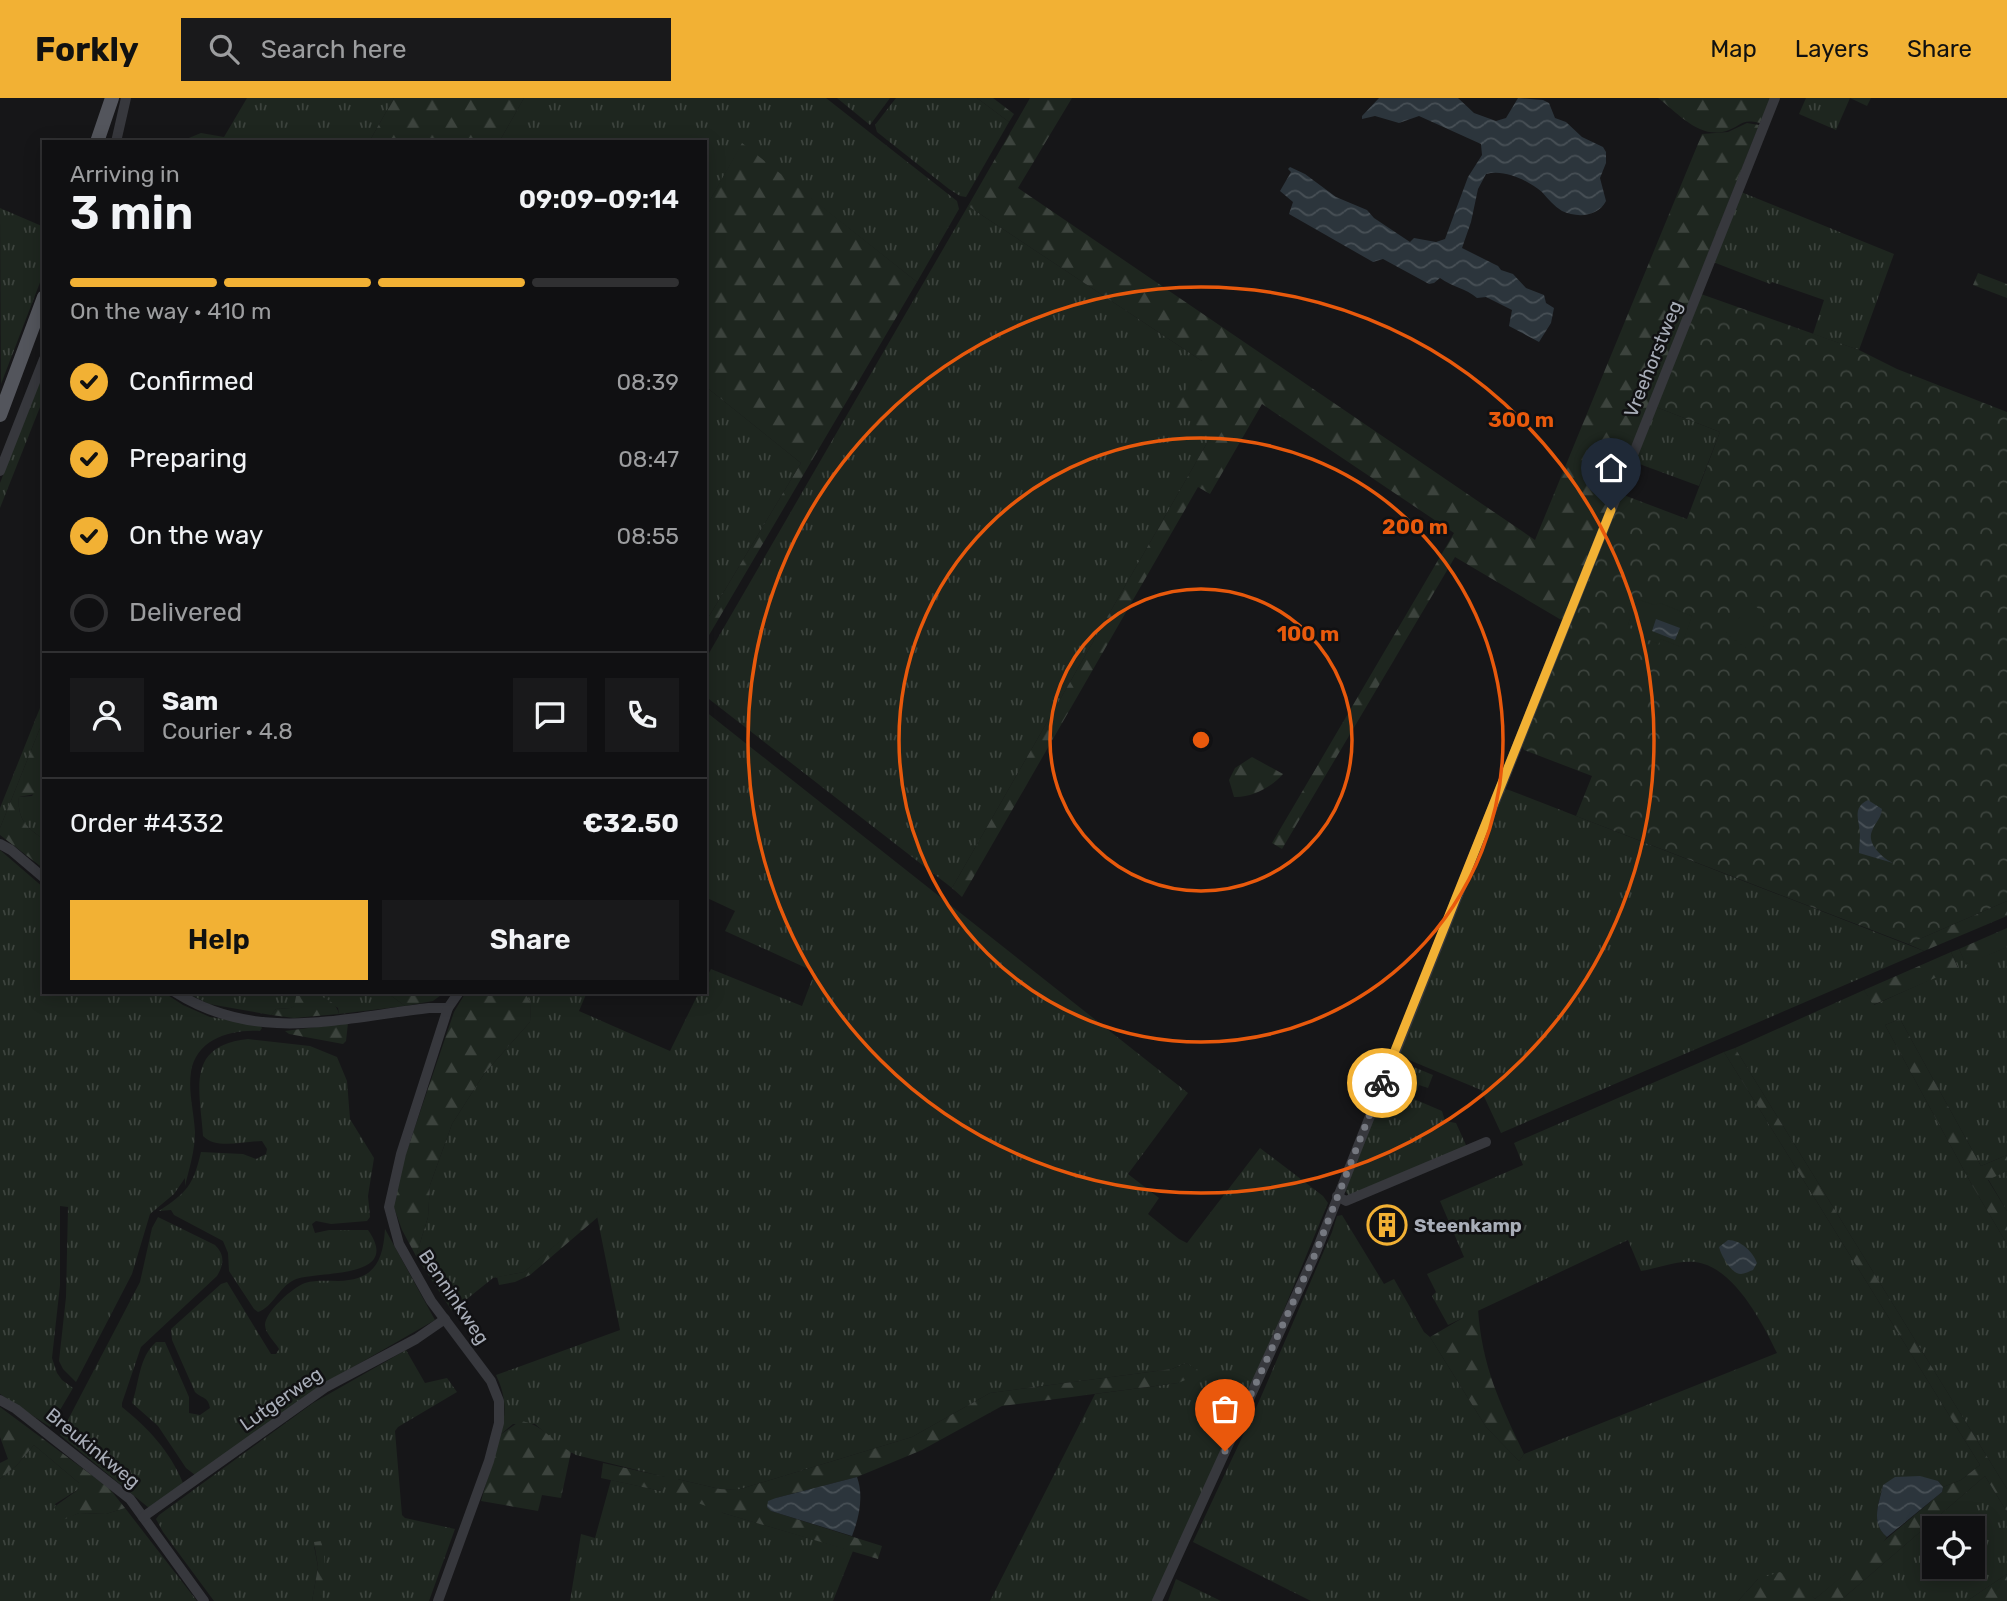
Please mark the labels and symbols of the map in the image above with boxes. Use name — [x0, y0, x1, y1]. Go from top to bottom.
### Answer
street label: Vreehorstweg — [1619, 297, 1687, 421]
text: 300 m — [1488, 407, 1554, 432]
pin — [1581, 438, 1641, 510]
text: 200 m — [1382, 514, 1448, 539]
text: 100 m — [1277, 621, 1339, 646]
centre of rings — [1189, 728, 1213, 752]
courier — [1347, 1048, 1417, 1118]
building icon: Steenkamp — [1366, 1204, 1408, 1246]
place label: Steenkamp — [1414, 1214, 1522, 1237]
street label: Benninkweg — [414, 1245, 494, 1349]
street label: Lutgerweg — [235, 1362, 327, 1436]
pin — [1195, 1379, 1255, 1451]
street label: Breukinkweg — [41, 1403, 145, 1493]

